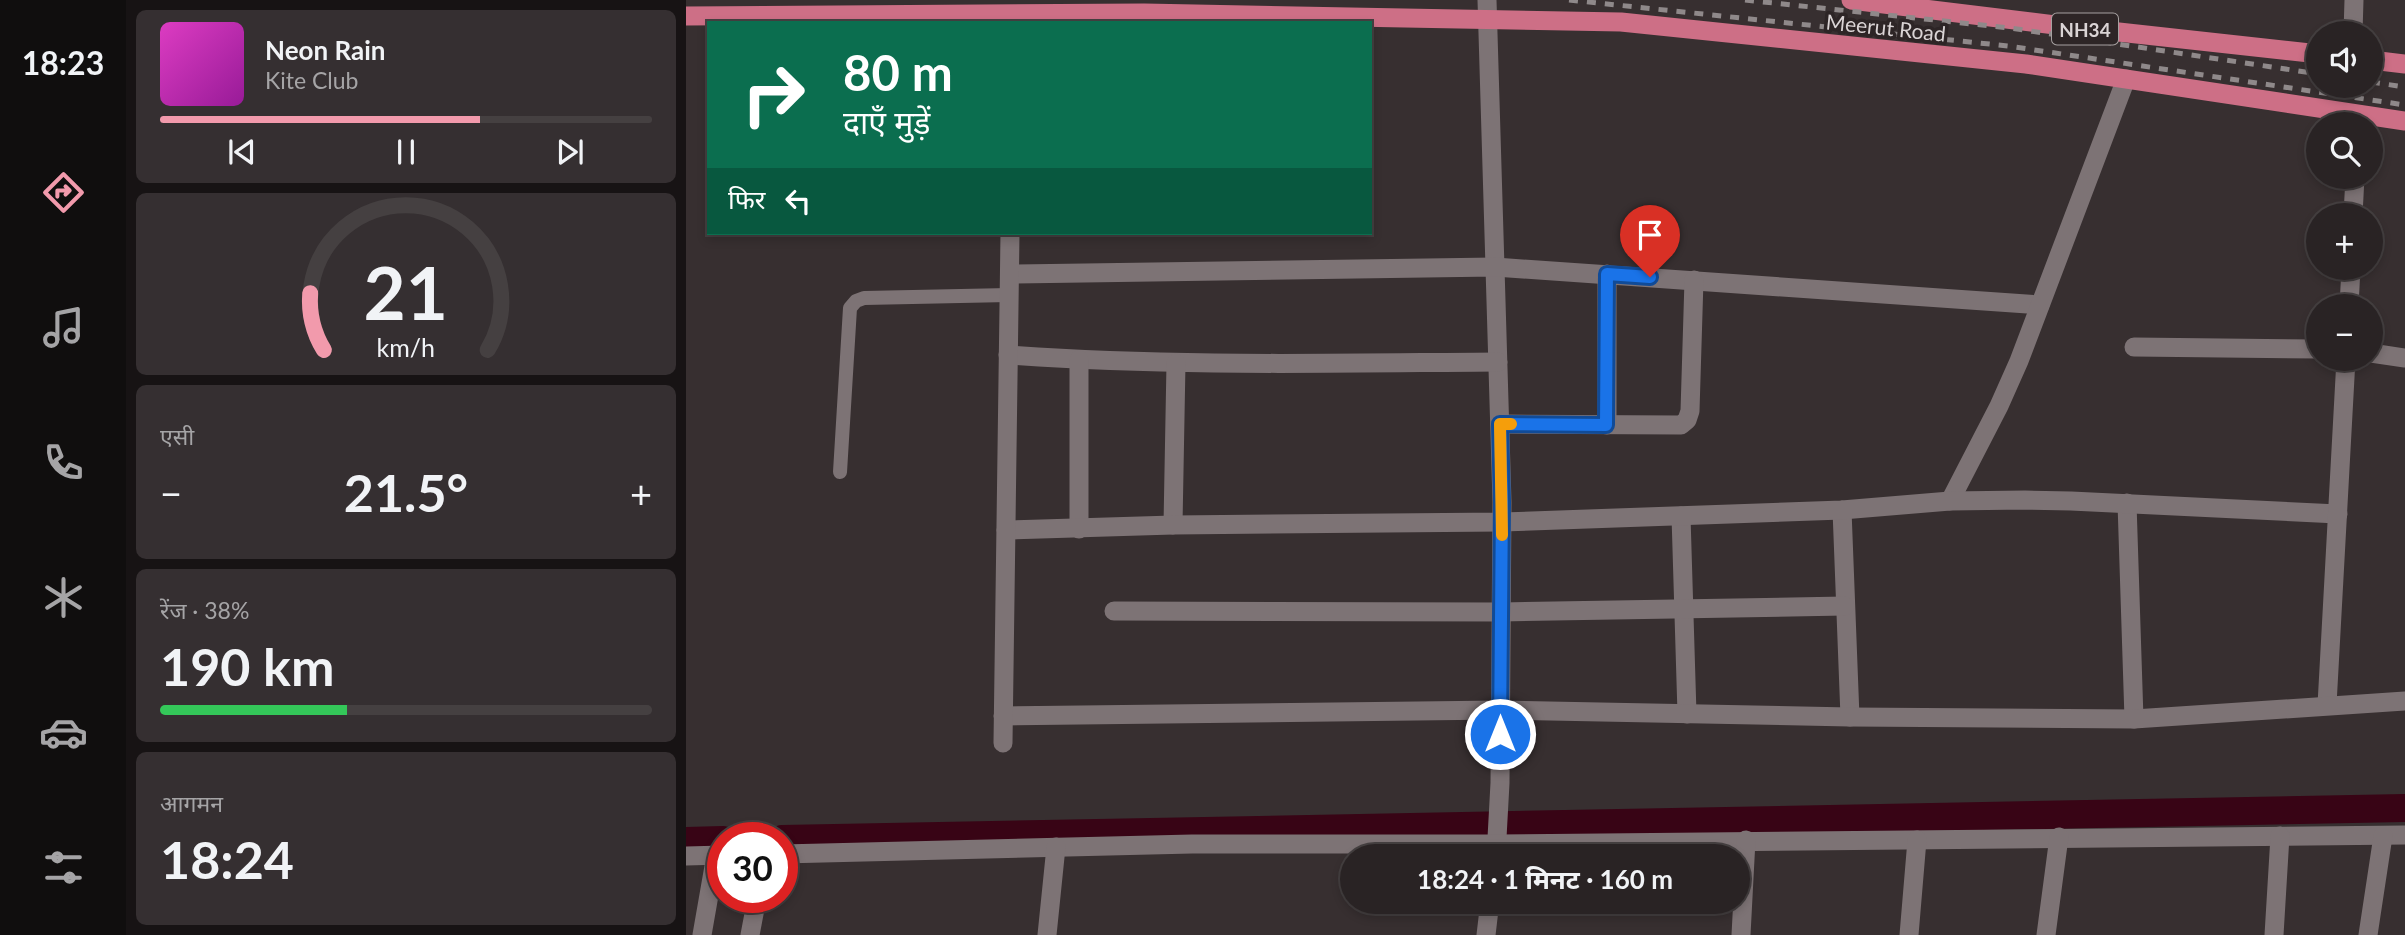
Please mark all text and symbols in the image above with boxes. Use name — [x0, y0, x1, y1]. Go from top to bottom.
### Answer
street label: Meerut Road — [1825, 8, 1947, 46]
road number: NH34 — [2052, 14, 2118, 44]
map controls — [2306, 21, 2383, 371]
button: sound — [2306, 21, 2383, 98]
text: Neon Rain — [265, 34, 385, 66]
text: 18:23 — [22, 43, 104, 82]
text: 80 m — [843, 43, 953, 101]
icon: right — [728, 49, 819, 140]
text: Kite Club — [265, 66, 358, 94]
text: दाएँ मुड़ें — [843, 102, 930, 141]
button: search — [2306, 112, 2383, 189]
icon: previous — [223, 133, 261, 171]
icon: pause — [387, 133, 425, 171]
icon: next — [551, 133, 589, 171]
icon: directions — [39, 168, 88, 217]
icon: left — [779, 182, 817, 220]
text: फिर — [728, 183, 765, 215]
button: + — [2306, 203, 2383, 280]
pin — [1620, 205, 1680, 277]
icon: arrive — [1631, 216, 1669, 254]
text: 21 — [364, 249, 448, 337]
button: − — [2306, 294, 2383, 371]
icon: music — [39, 303, 88, 352]
text: km/h — [377, 332, 435, 362]
text: एसी — [160, 422, 194, 450]
icon: phone — [39, 438, 88, 487]
text: 21.5° — [344, 461, 468, 523]
text: − — [160, 470, 182, 516]
text: + — [630, 470, 652, 516]
icon: climate — [39, 573, 88, 622]
text: रेंज · 38% — [160, 596, 249, 624]
text: 190 km — [160, 635, 334, 697]
position arrow — [1463, 697, 1537, 771]
icon: car — [39, 708, 88, 757]
text: आगमन — [160, 789, 223, 817]
speed limit sign: 30 — [707, 822, 798, 913]
text: 18:24 — [160, 828, 294, 890]
icon: filters — [39, 843, 88, 892]
text: 18:24 · 1 मिनट · 160 m — [1417, 863, 1673, 895]

